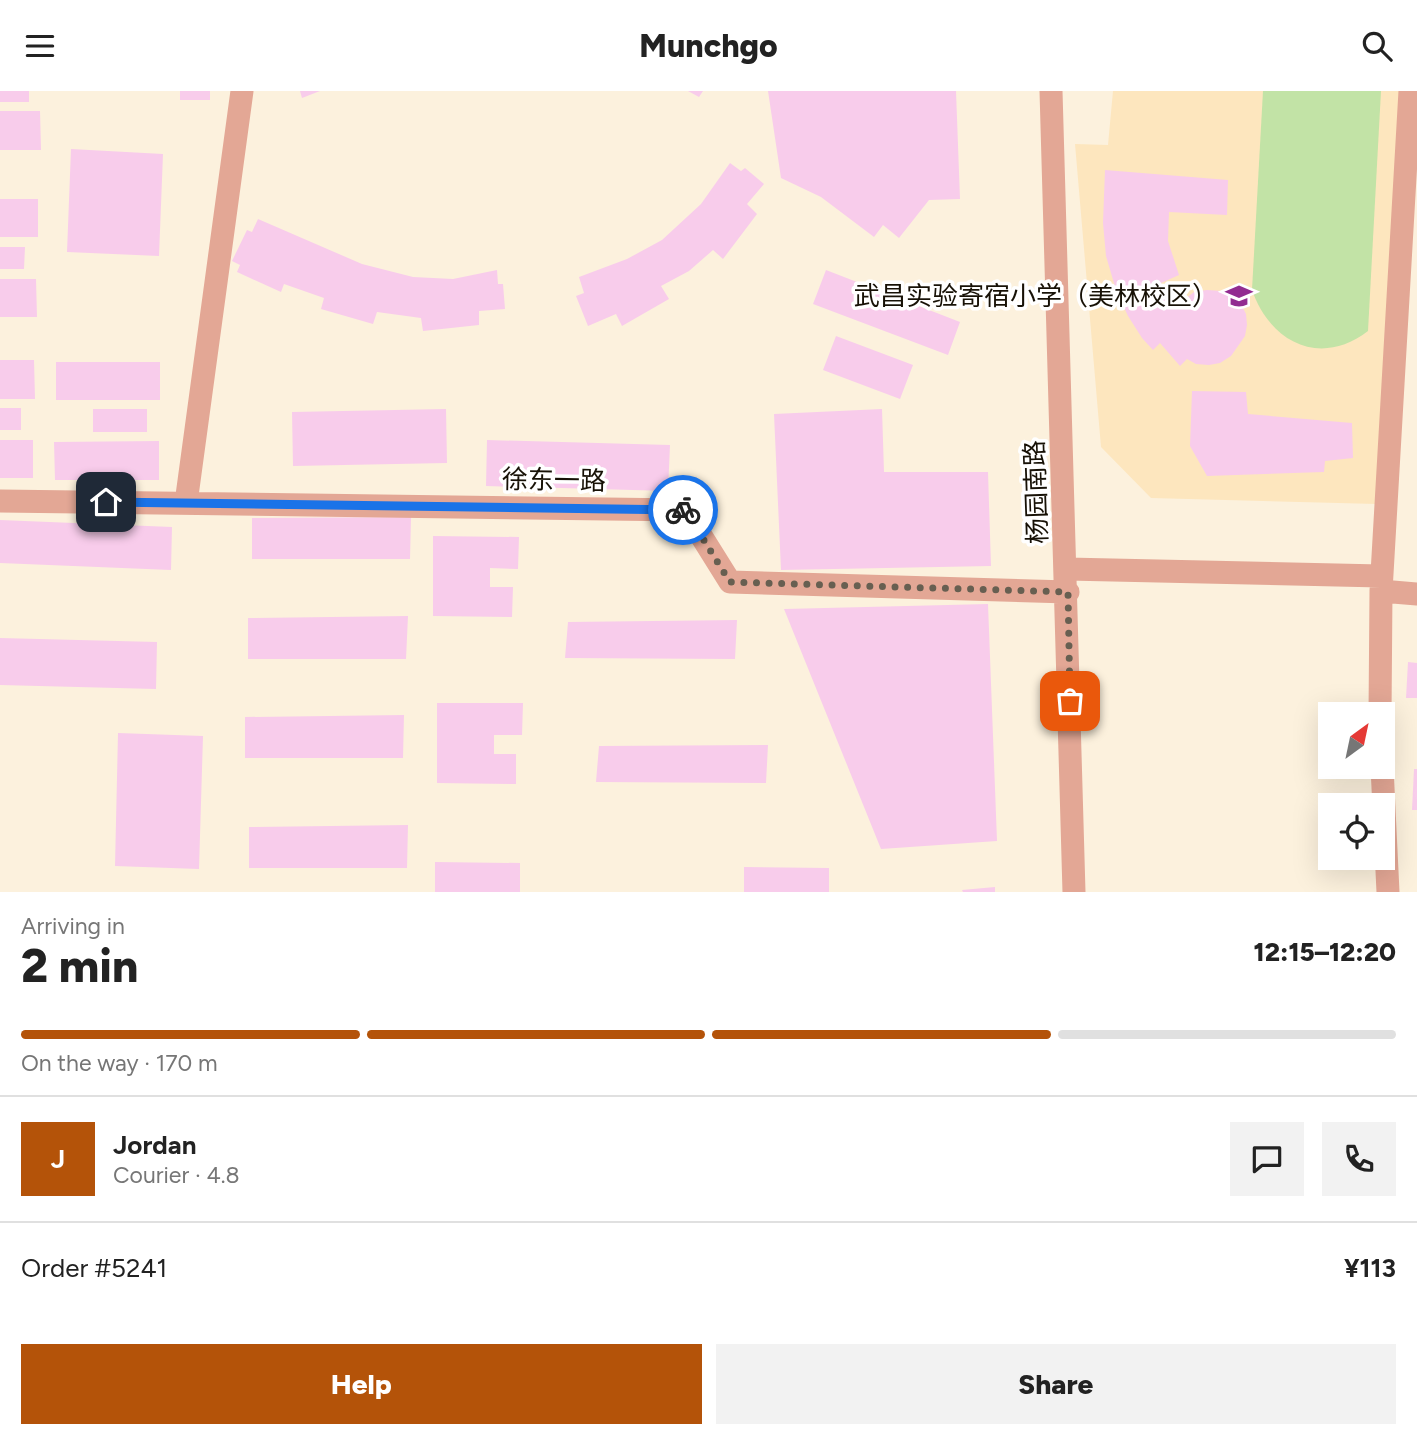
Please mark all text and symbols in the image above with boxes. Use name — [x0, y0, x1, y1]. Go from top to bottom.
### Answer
icon: menu — [21, 27, 59, 65]
text: Munchgo — [639, 27, 778, 65]
icon: search — [1358, 27, 1396, 65]
place label: 武昌实验寄宿小学（美林校区） — [854, 280, 1218, 312]
school or university icon: 武昌实验寄宿小学（美林校区） — [1224, 281, 1254, 311]
street label: 杨园南路 — [1018, 439, 1054, 545]
street label: 徐东一路 — [502, 463, 606, 497]
pin — [76, 472, 136, 532]
courier — [648, 475, 718, 545]
icon: home — [87, 483, 125, 521]
icon: bike — [664, 491, 702, 529]
pin — [1040, 671, 1100, 731]
icon: bag — [1051, 682, 1089, 720]
north arrow — [1318, 702, 1395, 779]
map controls — [1318, 702, 1395, 870]
button: locate — [1318, 793, 1395, 870]
text: Arriving in — [21, 912, 125, 940]
text: 12:15–12:20 — [1254, 936, 1396, 968]
text: 2 min — [21, 938, 138, 994]
text: On the way · 170 m — [21, 1049, 218, 1077]
button: chat — [1230, 1122, 1304, 1196]
button: phone — [1322, 1122, 1396, 1196]
text: Jordan — [113, 1129, 196, 1161]
text: J — [51, 1143, 65, 1175]
text: Courier · 4.8 — [113, 1161, 240, 1189]
text: Order #5241 — [21, 1252, 167, 1284]
text: ¥113 — [1344, 1252, 1396, 1284]
button: Help — [21, 1344, 702, 1424]
button: Share — [716, 1344, 1396, 1424]

